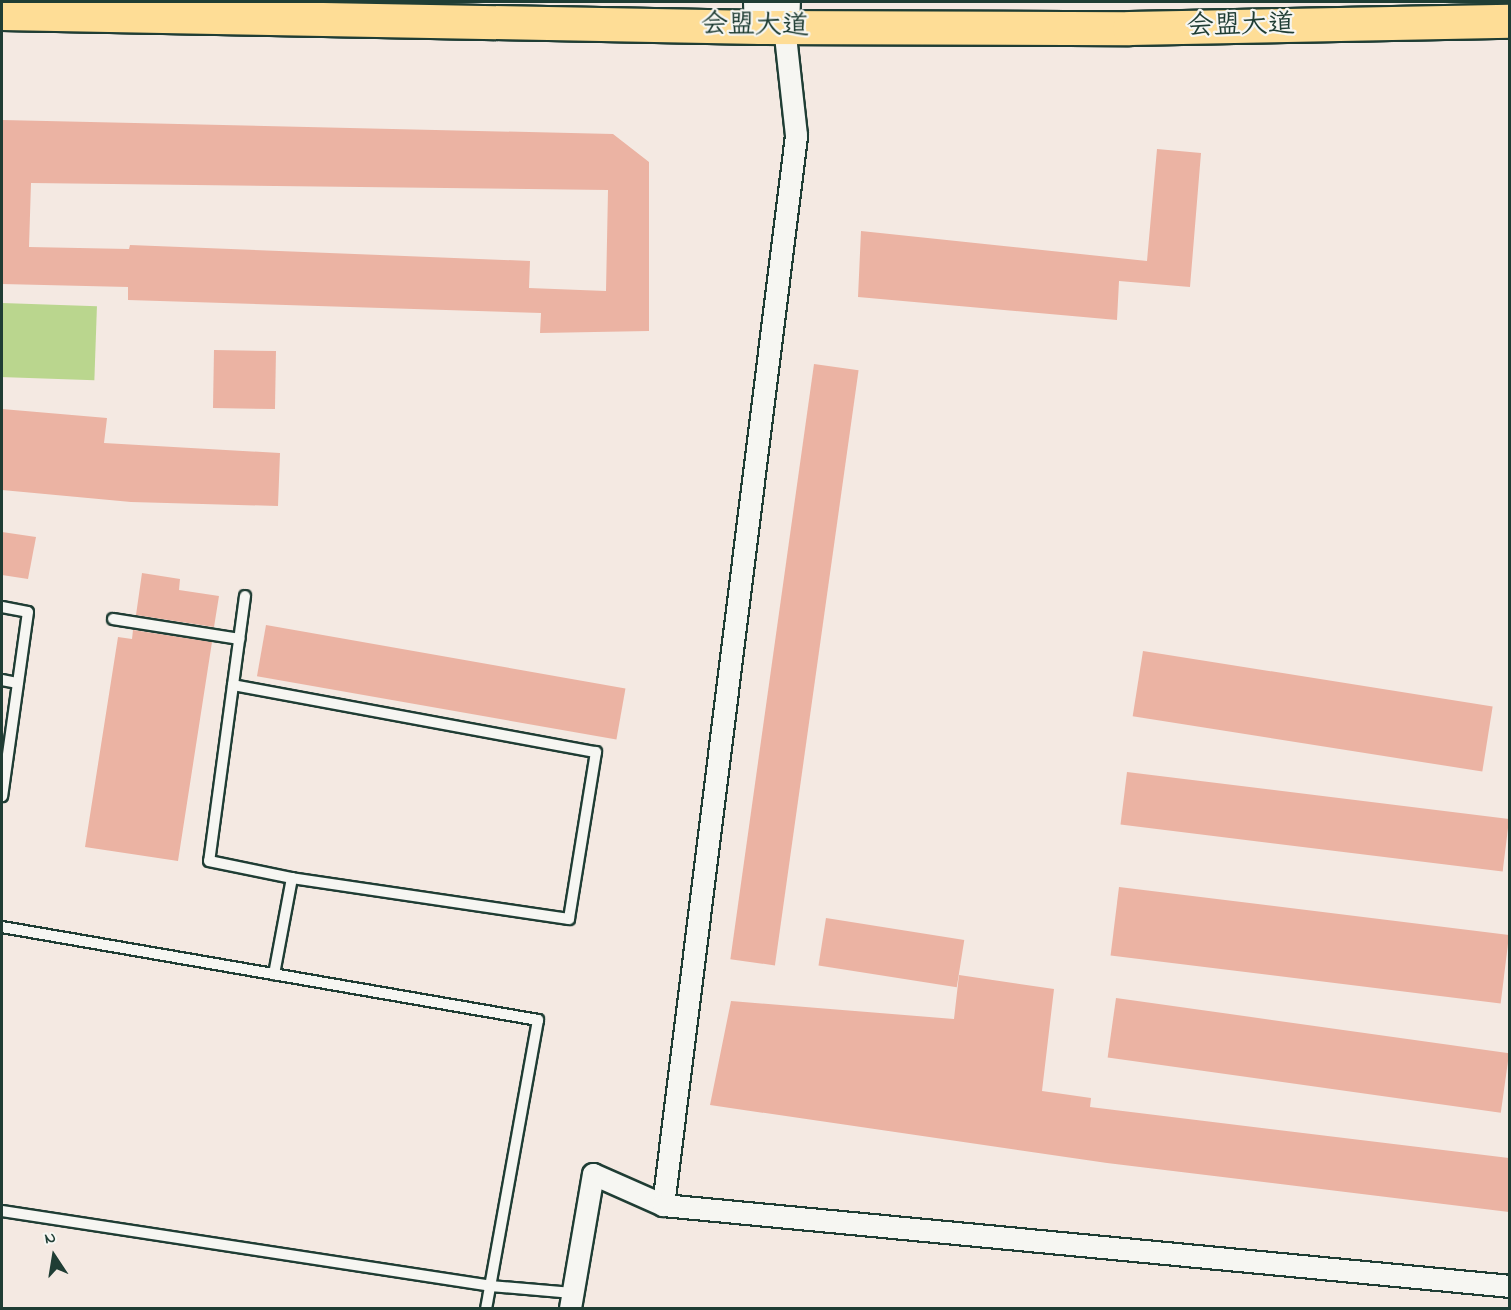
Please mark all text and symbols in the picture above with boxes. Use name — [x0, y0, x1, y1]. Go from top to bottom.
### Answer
street label: 会盟大道 — [701, 9, 809, 43]
street label: 会盟大道 — [1187, 9, 1295, 43]
north arrow — [24, 1226, 84, 1286]
text: N — [42, 1226, 58, 1251]

